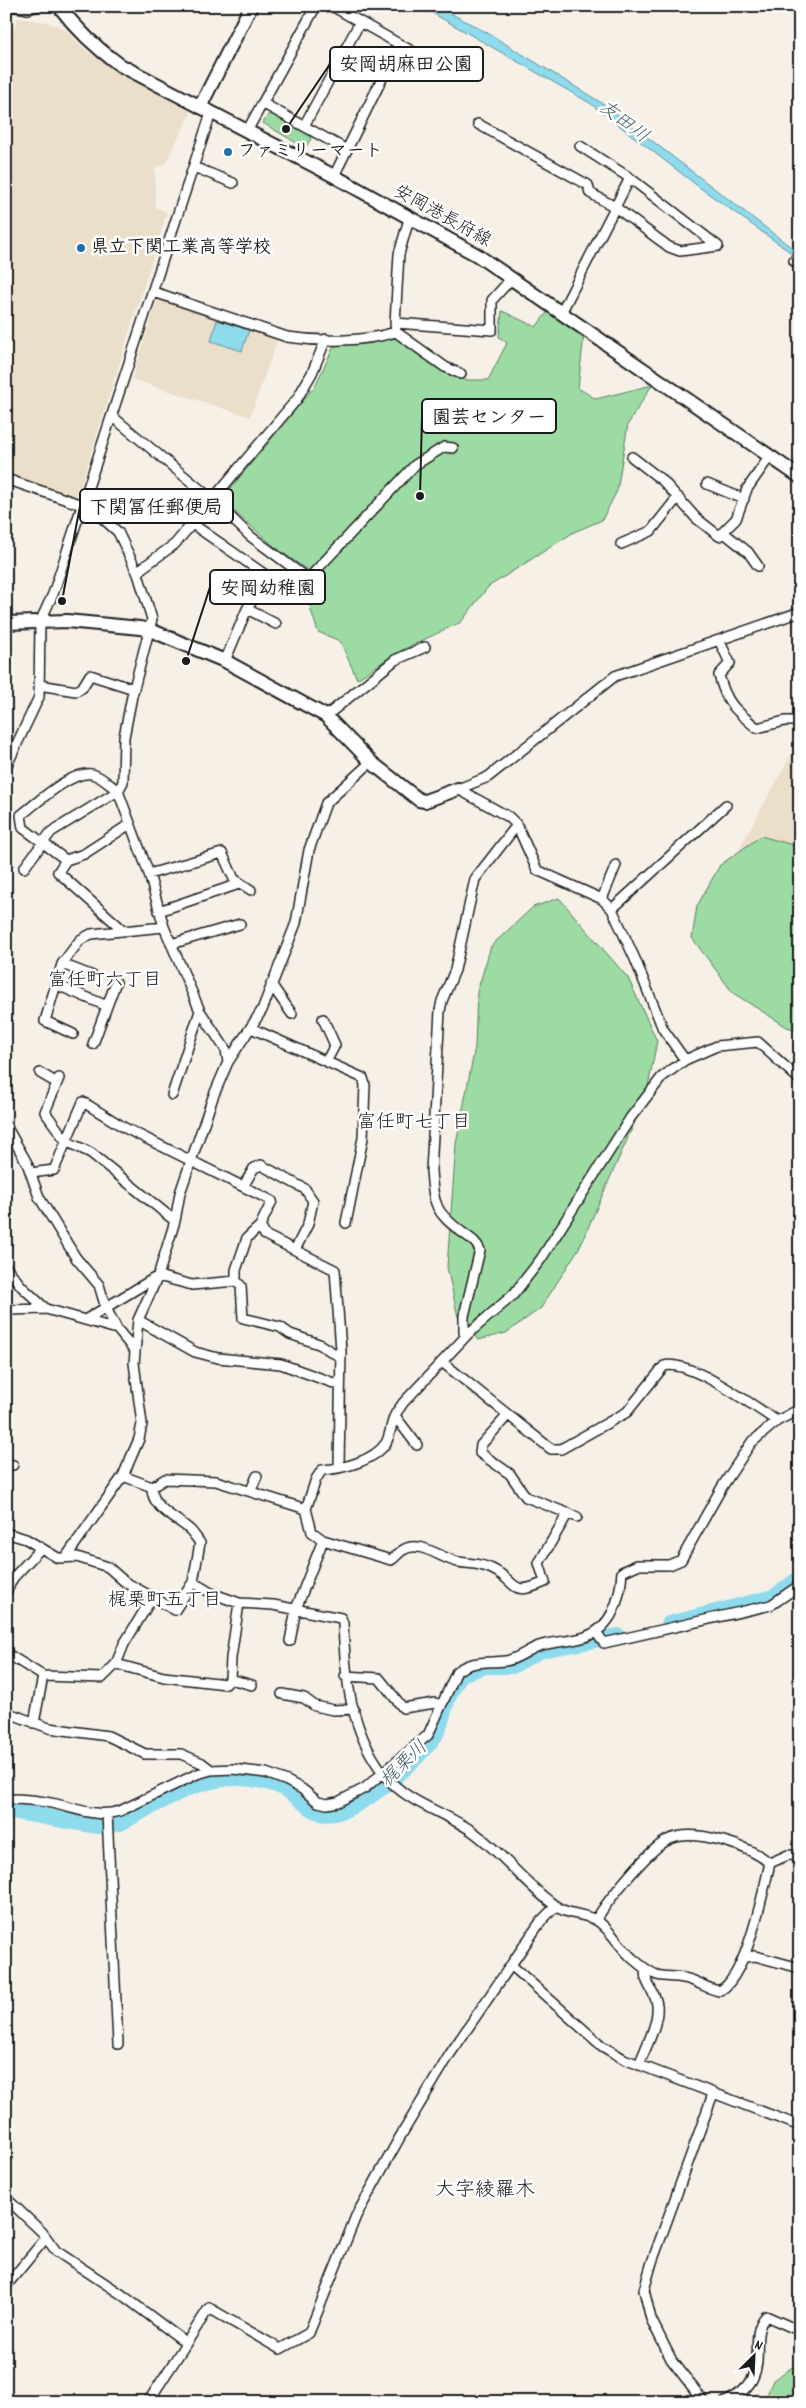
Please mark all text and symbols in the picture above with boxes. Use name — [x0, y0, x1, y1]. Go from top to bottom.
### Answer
callout: 安岡胡麻田公園 — [330, 47, 483, 81]
text: 安岡胡麻田公園 — [339, 53, 473, 80]
water label: 友田川 — [592, 95, 654, 151]
place label: ファミリーマート — [238, 140, 383, 165]
marker: ファミリーマート — [222, 146, 234, 158]
street label: 安岡港長府線 — [389, 180, 495, 254]
place label: 県立下関工業高等学校 — [91, 236, 271, 261]
marker: 県立下関工業高等学校 — [75, 242, 87, 254]
callout: 園芸センター — [422, 399, 556, 433]
text: 園芸センター — [432, 406, 546, 433]
callout: 下関冨任郵便局 — [80, 489, 233, 523]
text: 下関冨任郵便局 — [89, 496, 223, 523]
callout: 安岡幼稚園 — [210, 570, 325, 604]
text: 安岡幼稚園 — [220, 577, 316, 604]
district label: 富任町六丁目 — [48, 968, 162, 995]
district label: 富任町七丁目 — [357, 1110, 471, 1137]
district label: 梶栗町五丁目 — [108, 1588, 222, 1615]
water label: 梶栗川 — [375, 1735, 435, 1795]
district label: 大字綾羅木 — [435, 2177, 535, 2205]
north arrow — [728, 2330, 778, 2380]
text: N — [751, 2335, 766, 2357]

